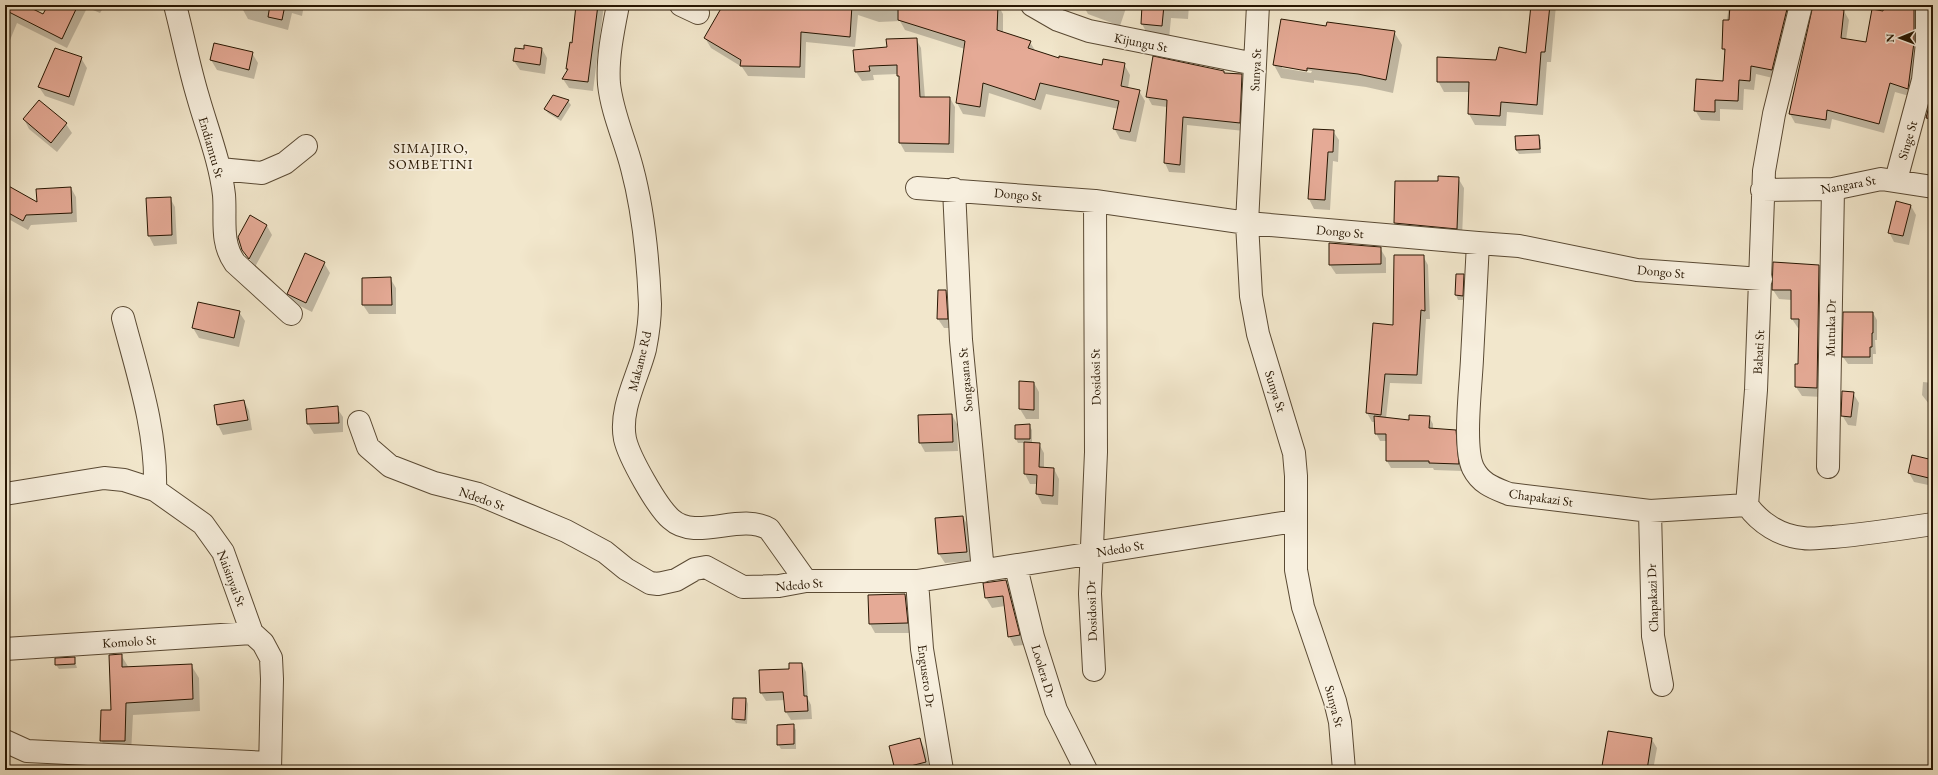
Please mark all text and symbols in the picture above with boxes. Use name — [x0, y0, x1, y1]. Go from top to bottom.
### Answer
north arrow — [1880, 18, 1920, 58]
street label: Kijungu St — [1113, 29, 1169, 56]
text: N — [1883, 34, 1897, 43]
street label: Sunya St — [1246, 48, 1265, 92]
street label: Endiamtu St — [195, 115, 228, 180]
street label: Singe St — [1894, 119, 1921, 161]
district label: SIMAJIRO, SOMBETINI — [389, 139, 473, 173]
street label: Nangara St — [1819, 171, 1877, 198]
street label: Dongo St — [993, 184, 1043, 205]
street label: Dongo St — [1315, 221, 1365, 242]
street label: Dongo St — [1636, 261, 1686, 282]
street label: Mutuka Dr — [1821, 298, 1840, 357]
street label: Makame Rd — [624, 329, 655, 393]
street label: Babati St — [1749, 329, 1768, 375]
street label: Songasana St — [954, 347, 977, 413]
street label: Dosidosi St — [1087, 348, 1104, 406]
street label: Sunya St — [1261, 368, 1290, 414]
street label: Ndedo St — [457, 483, 507, 514]
street label: Chapakazi St — [1508, 485, 1574, 510]
street label: Ndedo St — [1095, 536, 1145, 561]
street label: Naisinyai St — [213, 548, 250, 609]
street label: Chapakazi Dr — [1643, 563, 1662, 633]
street label: Ndedo St — [775, 574, 823, 595]
street label: Dosidosi Dr — [1082, 580, 1101, 642]
street label: Komolo St — [102, 631, 157, 652]
street label: Loolera Dr — [1027, 642, 1060, 700]
street label: Engusero Dr — [914, 643, 939, 709]
street label: Sunya St — [1321, 683, 1348, 729]

